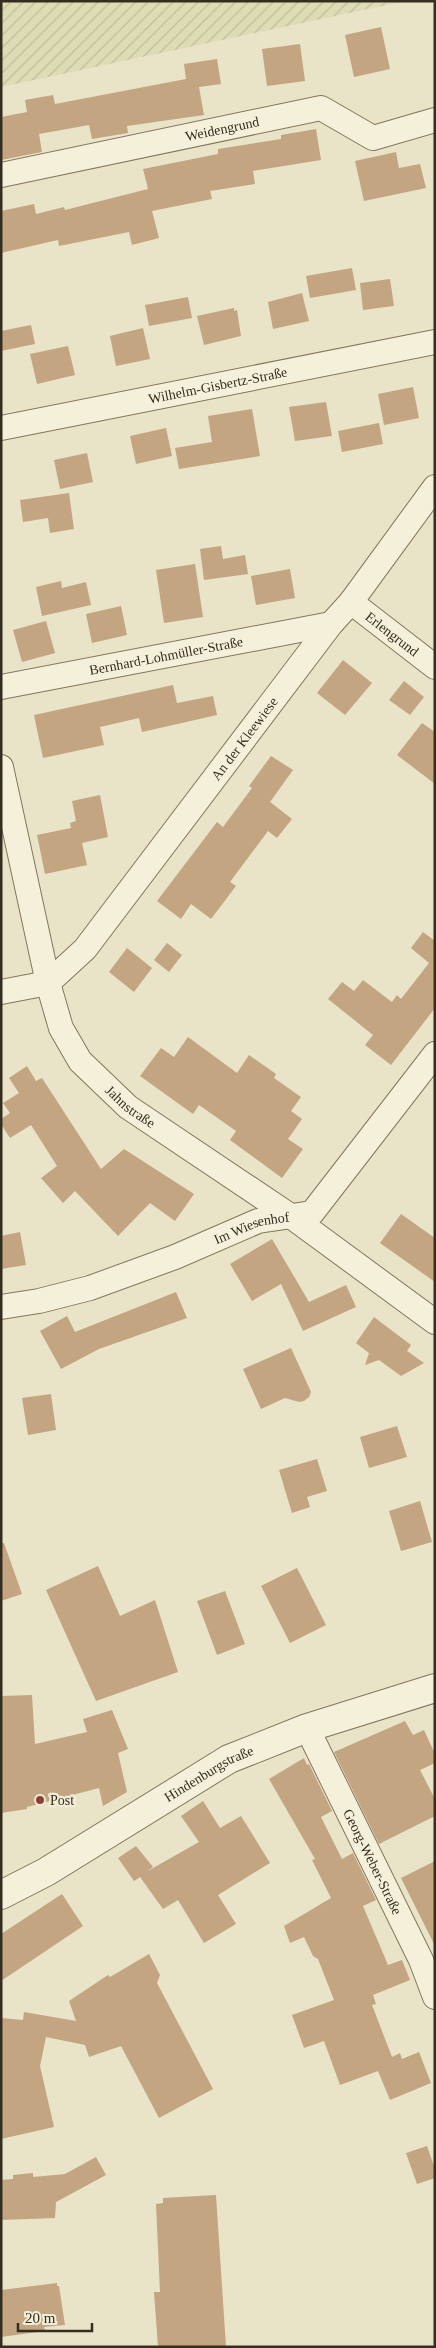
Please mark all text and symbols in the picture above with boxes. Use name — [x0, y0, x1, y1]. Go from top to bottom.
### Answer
street label: Weidengrund — [184, 114, 260, 144]
street label: Wilhelm-Gisbertz-Straße — [147, 364, 288, 406]
street label: Erlengrund — [363, 609, 422, 659]
street label: Bernhard-Lohmüller-Straße — [88, 633, 244, 678]
street label: An der Kleewiese — [208, 694, 281, 783]
street label: Jahnstraße — [103, 1082, 158, 1131]
street label: Im Wiesenhof — [211, 1209, 290, 1247]
street label: Hindenburgstraße — [162, 1743, 255, 1805]
place label: Post — [50, 1793, 74, 1808]
marker: Post — [34, 1794, 46, 1806]
street label: Georg-Weber-Straße — [340, 1806, 405, 1917]
scale bar — [18, 2300, 91, 2332]
text: 20 m — [25, 2310, 56, 2326]

